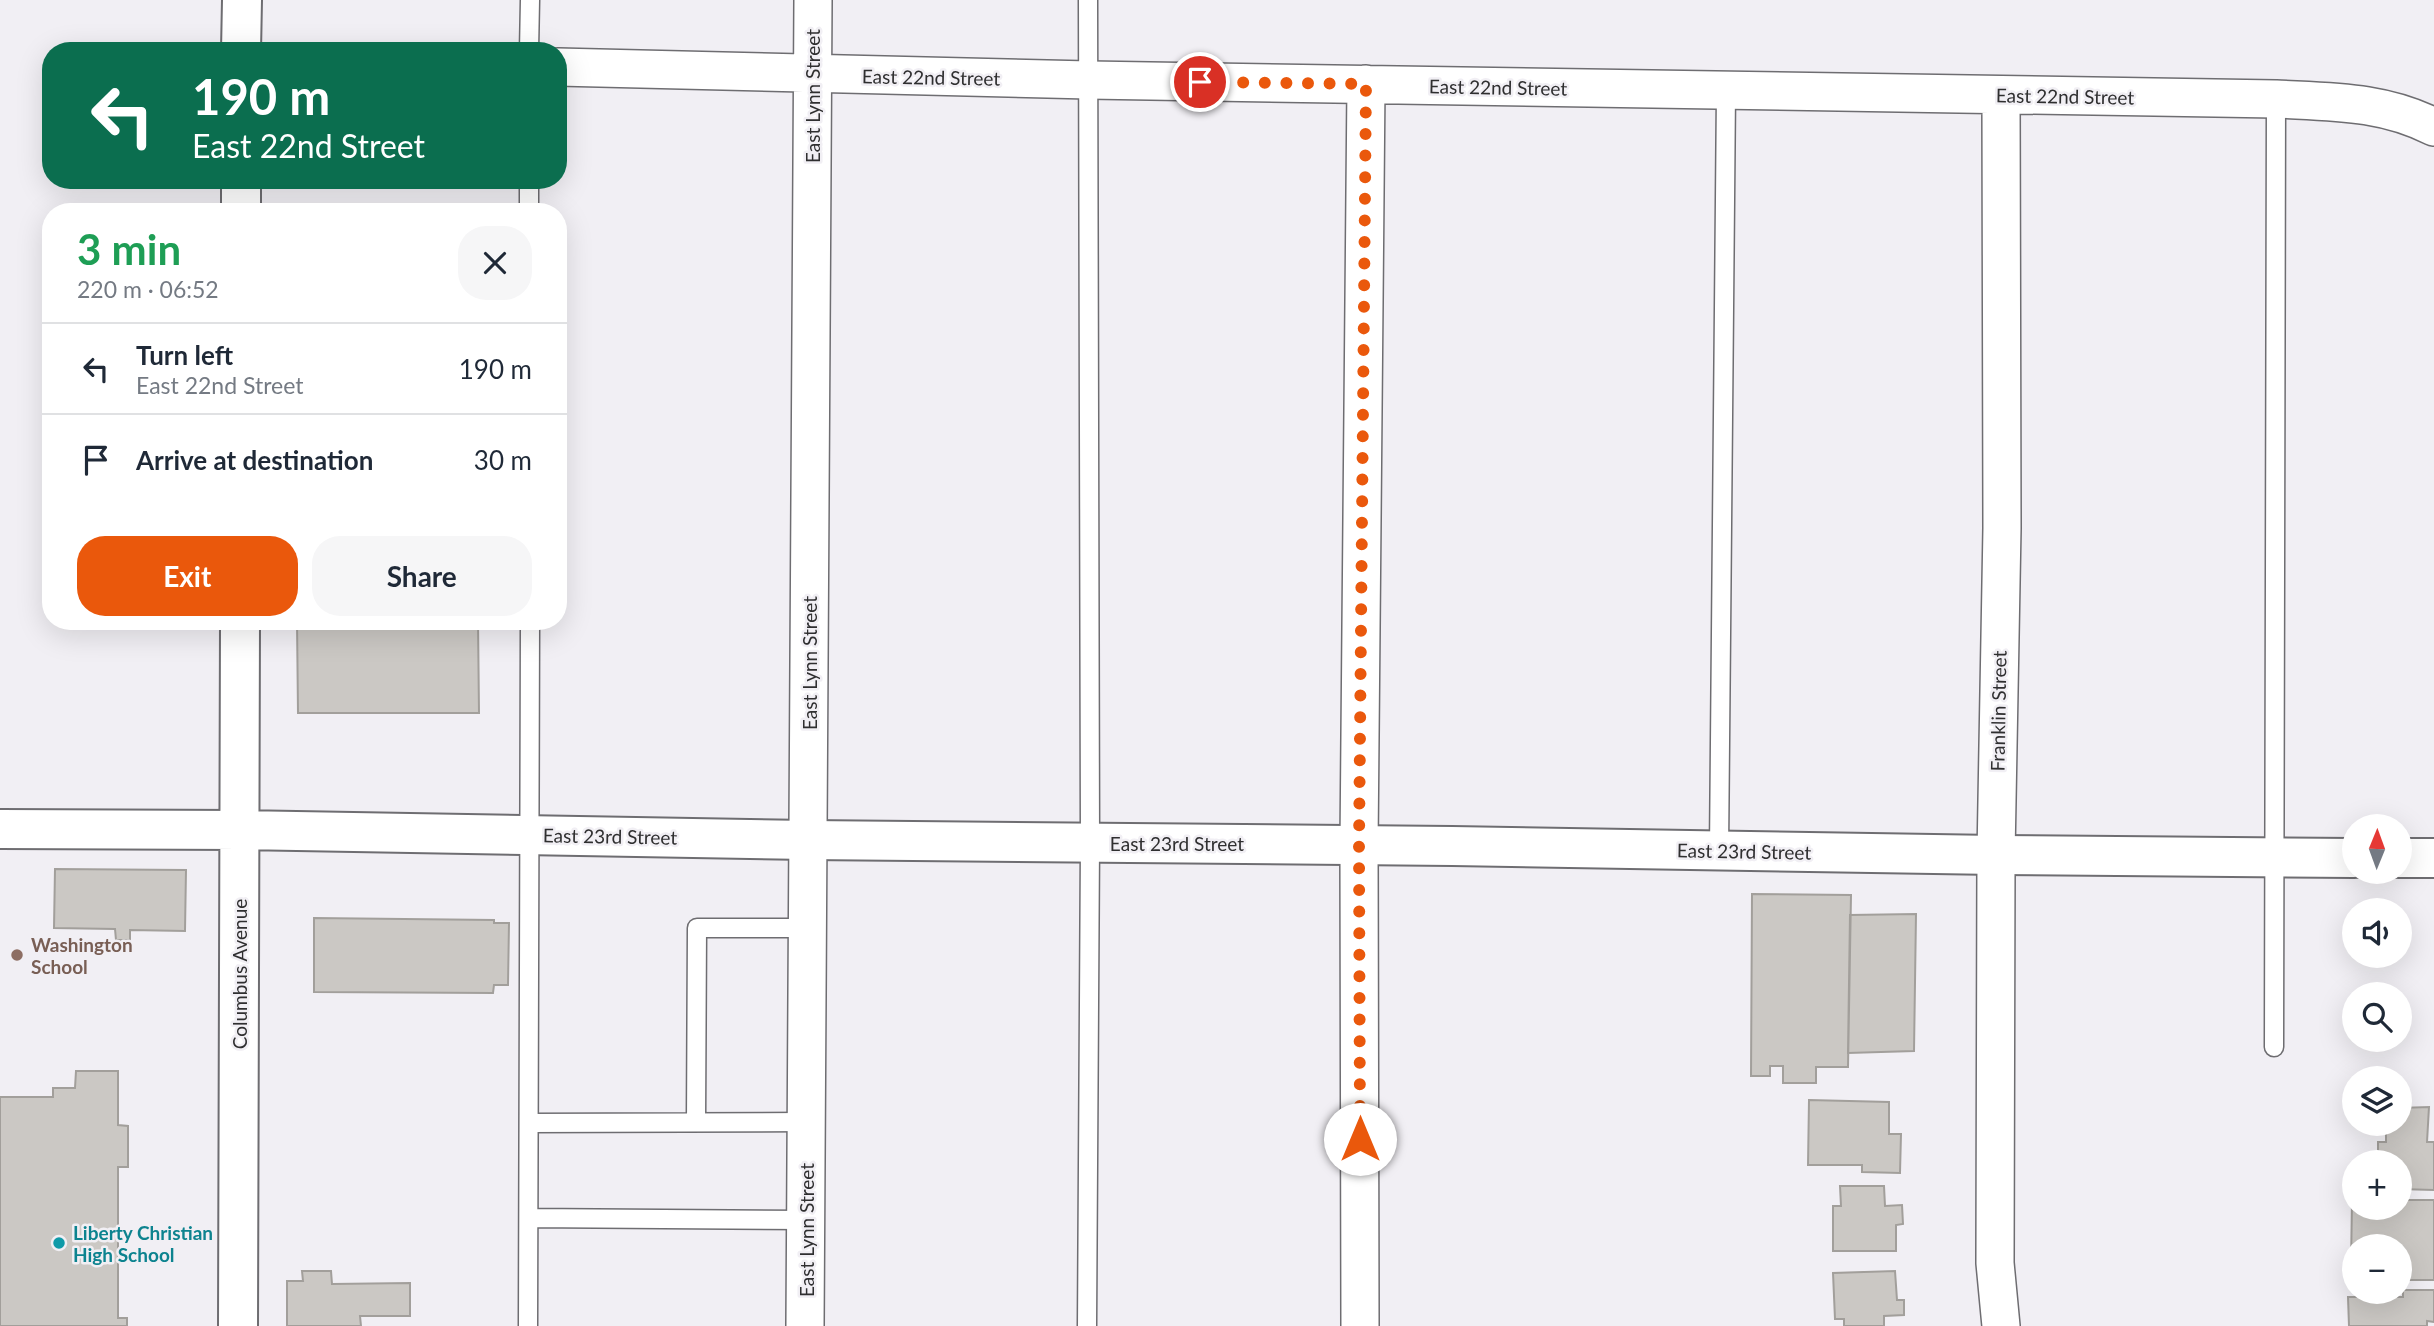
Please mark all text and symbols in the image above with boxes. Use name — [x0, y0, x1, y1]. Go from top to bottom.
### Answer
street label: East Lynn Street — [801, 29, 824, 163]
pin — [1170, 52, 1230, 112]
icon: arrive — [1181, 63, 1219, 101]
street label: East 22nd Street — [862, 64, 1001, 90]
text: 190 m — [192, 67, 330, 125]
icon: left — [77, 70, 168, 161]
street label: East 22nd Street — [1429, 74, 1568, 100]
street label: East 22nd Street — [1996, 83, 2135, 109]
text: East 22nd Street — [192, 126, 425, 165]
text: 3 min — [77, 224, 181, 274]
button: close — [458, 226, 532, 300]
text: 220 m · 06:52 — [77, 275, 219, 303]
text: Turn left — [136, 339, 233, 371]
icon: left — [77, 350, 115, 388]
text: 190 m — [459, 353, 532, 385]
text: East 22nd Street — [136, 371, 304, 399]
icon: arrive — [77, 441, 115, 479]
text: Arrive at destination — [136, 444, 373, 476]
text: 30 m — [474, 444, 532, 476]
button: Exit — [77, 536, 298, 616]
button: Share — [312, 536, 532, 616]
street label: East Lynn Street — [798, 596, 821, 730]
street label: Franklin Street — [1985, 650, 2011, 772]
north arrow — [2342, 814, 2412, 884]
map controls — [2342, 814, 2412, 1304]
street label: East 23rd Street — [543, 823, 678, 849]
street label: East 23rd Street — [1110, 832, 1244, 855]
street label: East 23rd Street — [1677, 838, 1812, 864]
button: sound — [2342, 898, 2412, 968]
street label: Columbus Avenue — [228, 899, 251, 1049]
place label: Washington School — [31, 933, 133, 978]
marker: Washington School — [9, 947, 25, 963]
button: search — [2342, 982, 2412, 1052]
button: layers — [2342, 1066, 2412, 1136]
position arrow — [1323, 1102, 1397, 1176]
button: + — [2342, 1150, 2412, 1220]
street label: East Lynn Street — [795, 1163, 818, 1297]
place label: Liberty Christian High School — [73, 1221, 213, 1266]
button: − — [2342, 1234, 2412, 1304]
marker: Liberty Christian High School — [51, 1235, 67, 1251]

